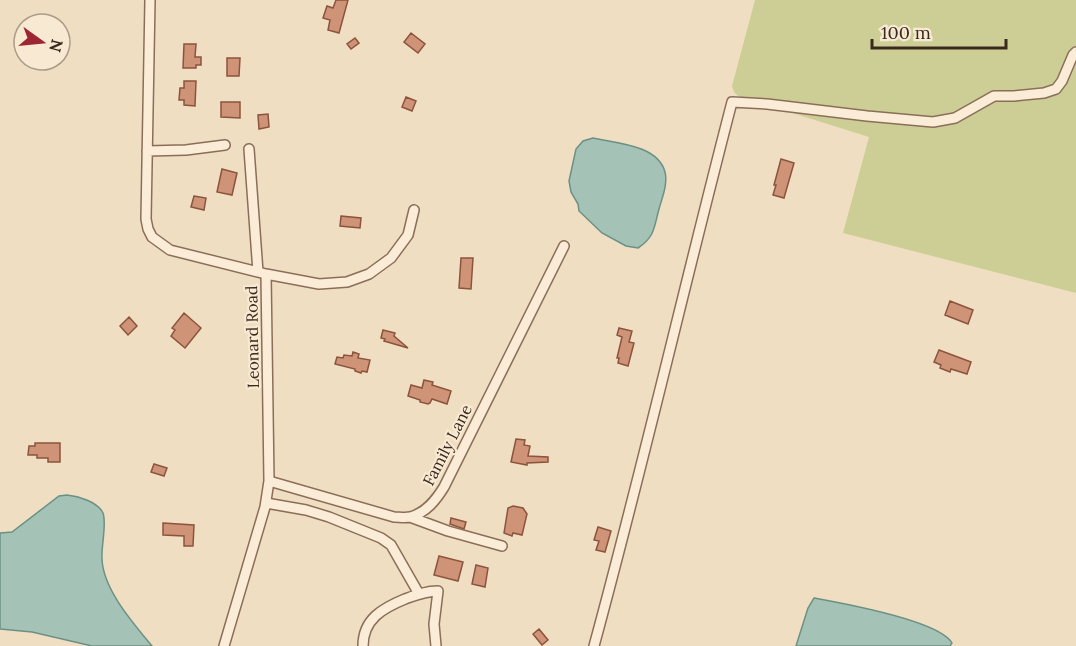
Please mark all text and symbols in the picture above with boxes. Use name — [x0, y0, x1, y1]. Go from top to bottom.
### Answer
north arrow — [12, 12, 72, 72]
scale bar — [872, 12, 1006, 50]
text: 100 m — [881, 21, 931, 44]
text: N — [45, 37, 68, 54]
street label: Leonard Road — [241, 285, 263, 389]
street label: Family Lane — [418, 401, 476, 489]

